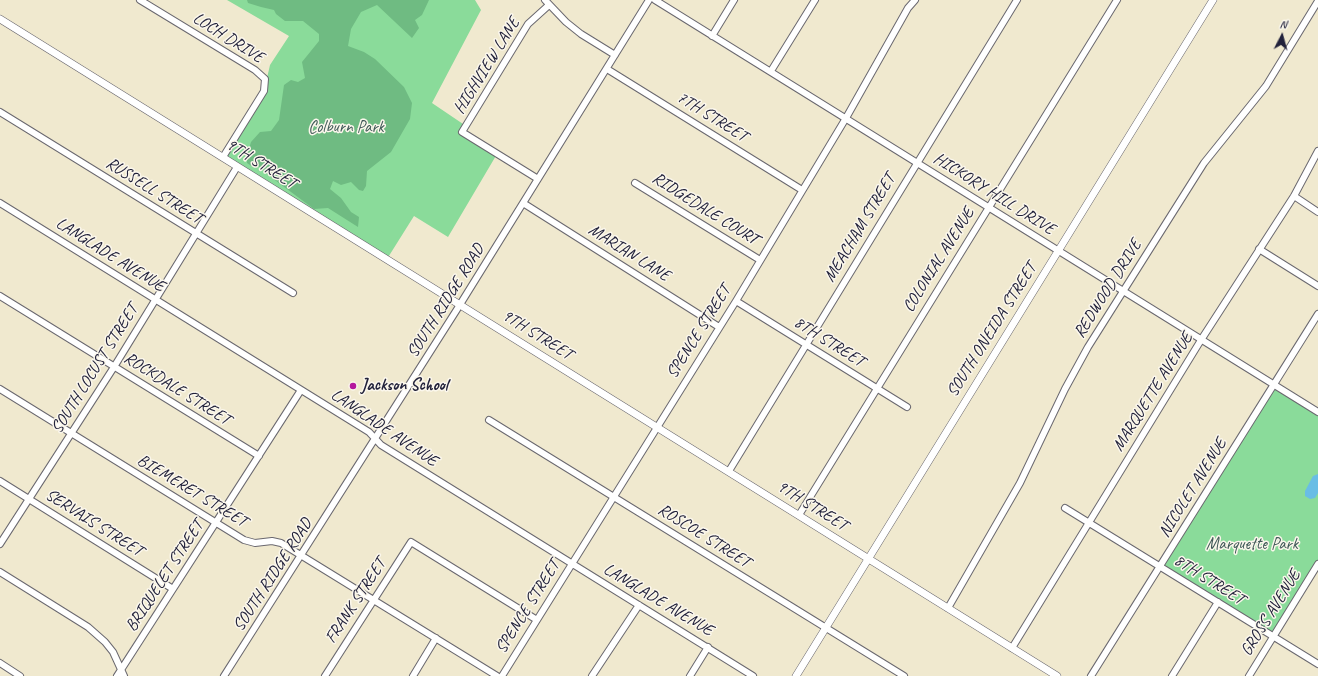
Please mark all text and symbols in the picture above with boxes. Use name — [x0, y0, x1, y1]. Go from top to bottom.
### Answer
street label: LOCH DRIVE — [189, 8, 267, 68]
street label: HIGHVIEW LANE — [449, 14, 525, 118]
north arrow — [1262, 16, 1302, 56]
text: N — [1279, 17, 1287, 31]
street label: 7TH STREET — [673, 87, 751, 147]
park label: Colburn Park — [308, 118, 384, 138]
street label: 9TH STREET — [222, 134, 300, 194]
street label: HICKORY HILL DRIVE — [930, 148, 1058, 240]
street label: RUSSELL STREET — [102, 153, 206, 229]
street label: RIDGEDALE COURT — [648, 168, 762, 250]
street label: MEACHAM STREET — [820, 170, 900, 286]
street label: COLONIAL AVENUE — [899, 204, 979, 316]
street label: LANGLADE AVENUE — [52, 213, 168, 297]
street label: MARIAN LANE — [585, 220, 673, 286]
street label: REDWOOD DRIVE — [1070, 236, 1146, 342]
street label: SOUTH RIDGE ROAD — [403, 240, 489, 362]
street label: SOUTH ONEIDA STREET — [943, 259, 1041, 401]
street label: SPENCE STREET — [662, 282, 736, 382]
street label: SOUTH LOCUST STREET — [47, 301, 143, 437]
street label: 9TH STREET — [498, 305, 576, 365]
street label: 8TH STREET — [790, 312, 868, 372]
street label: MARQUETTE AVENUE — [1108, 329, 1198, 455]
street label: ROCKDALE STREET — [120, 348, 234, 430]
place label: Jackson School — [361, 376, 448, 396]
marker: Jackson School — [348, 381, 358, 391]
street label: LANGLADE AVENUE — [327, 385, 441, 471]
street label: NICOLET AVENUE — [1154, 435, 1232, 541]
street label: BIEMERET STREET — [133, 450, 251, 532]
street label: 9TH STREET — [773, 476, 851, 536]
street label: SERVAIS STREET — [41, 485, 147, 561]
street label: ROSCOE STREET — [654, 499, 754, 573]
street label: SOUTH RIDGE ROAD — [229, 515, 317, 635]
street label: BRIQUELET STREET — [121, 517, 209, 635]
park label: Marquette Park — [1206, 535, 1298, 555]
street label: 8TH STREET — [1170, 550, 1248, 610]
street label: FRANK STREET — [321, 555, 391, 647]
street label: SPENCE STREET — [491, 557, 565, 657]
street label: LANGLADE AVENUE — [599, 559, 717, 641]
street label: GROSS AVENUE — [1237, 566, 1305, 660]

